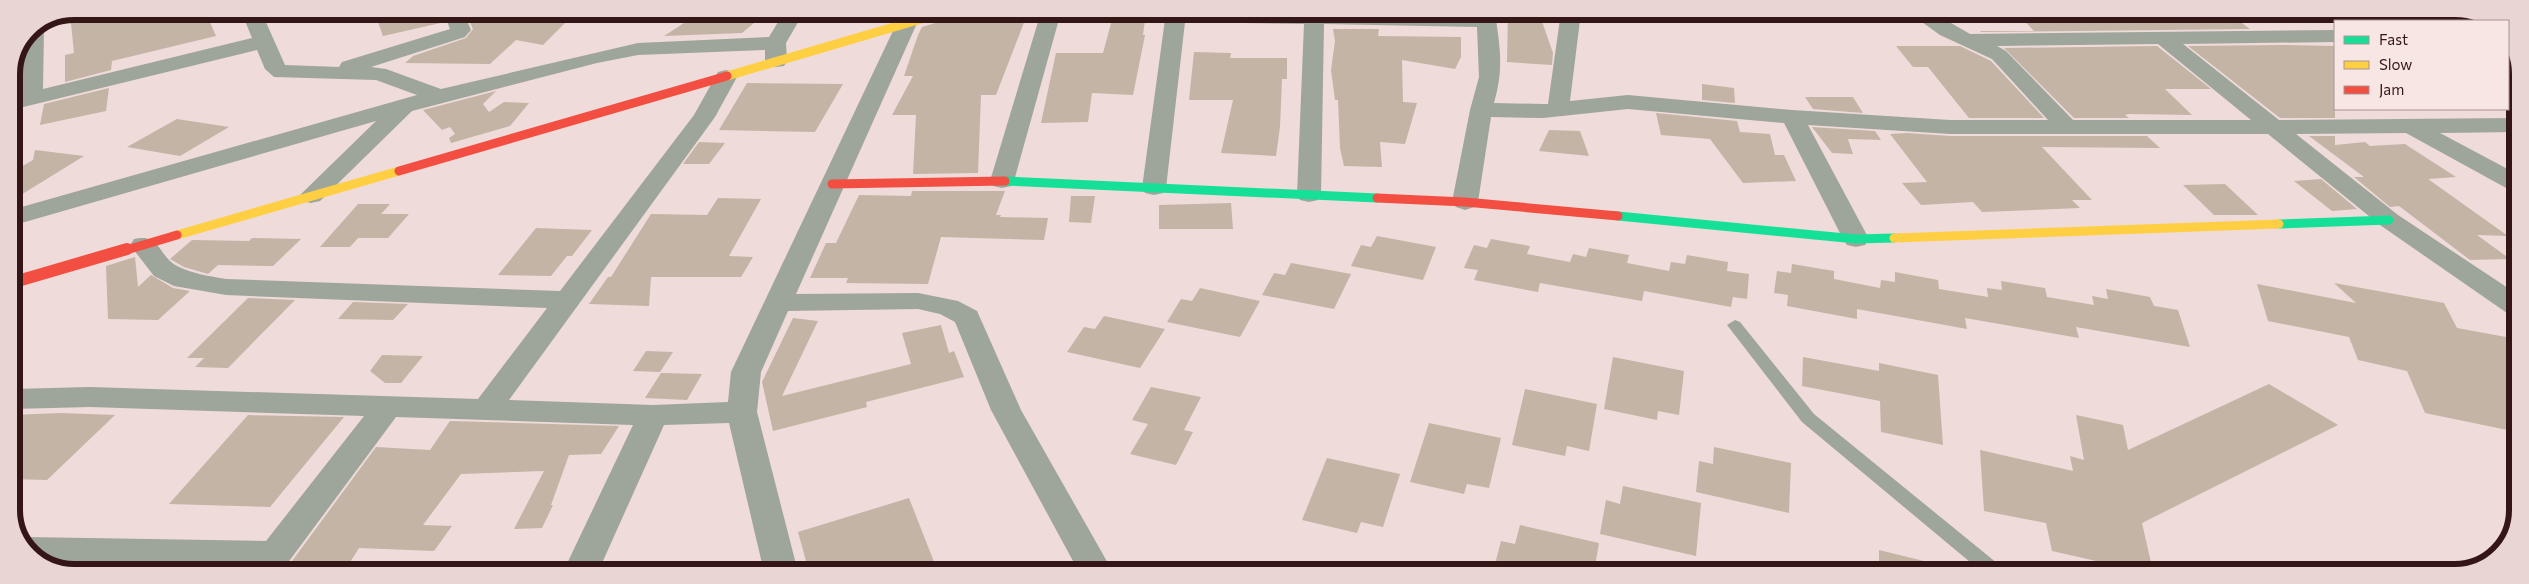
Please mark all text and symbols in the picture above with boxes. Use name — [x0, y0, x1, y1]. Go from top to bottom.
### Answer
legend — [2334, 20, 2509, 110]
text: Fast — [2379, 30, 2408, 48]
text: Slow — [2379, 55, 2412, 73]
text: Jam — [2379, 80, 2404, 98]

